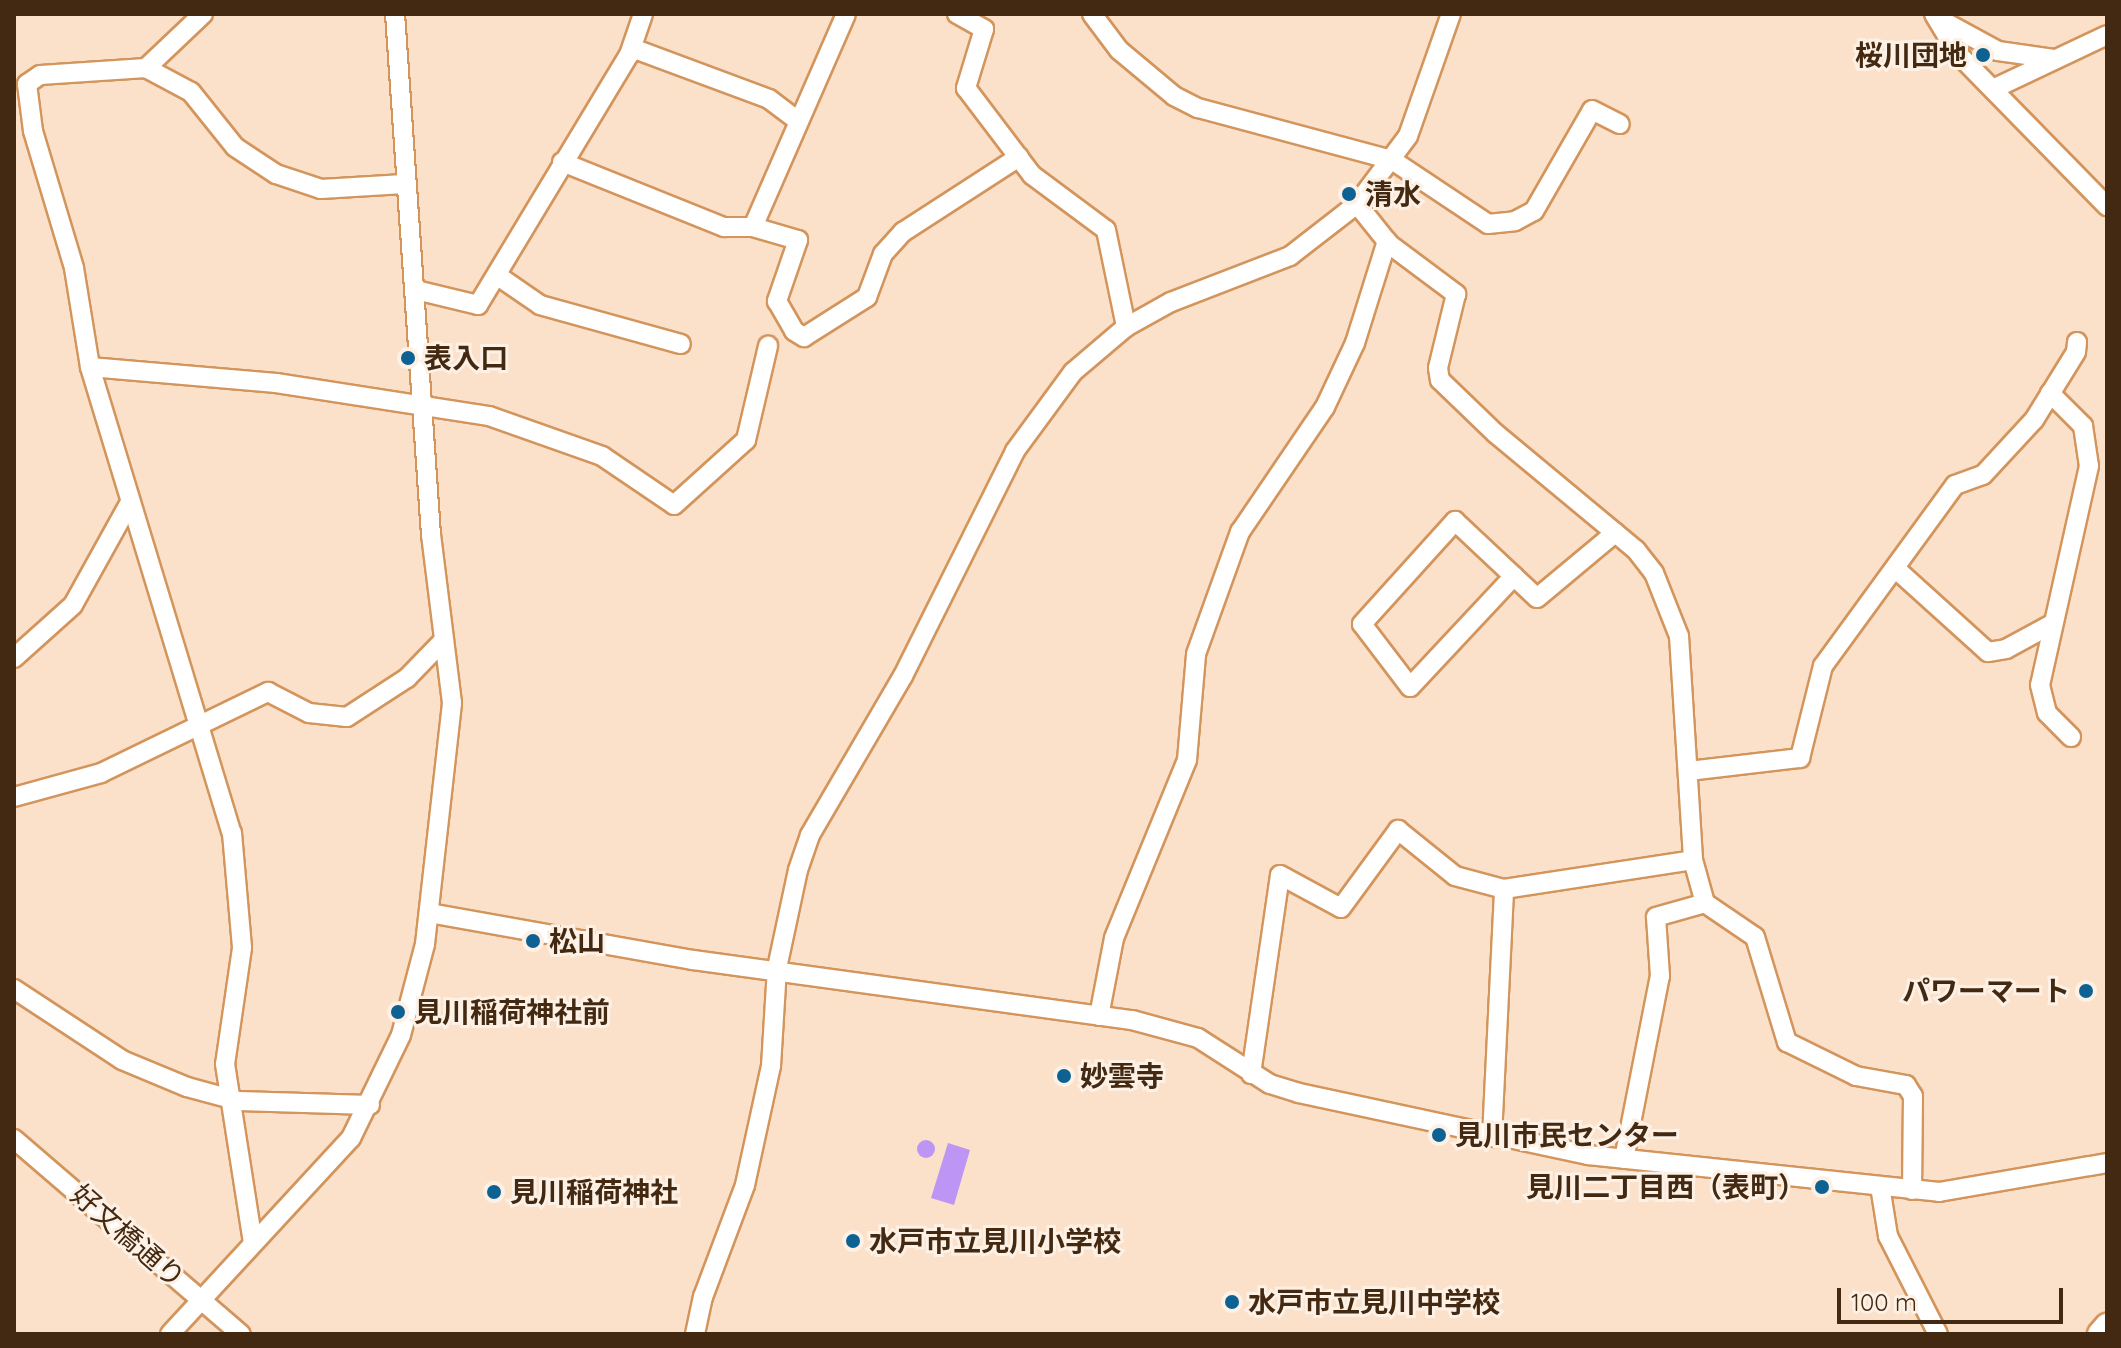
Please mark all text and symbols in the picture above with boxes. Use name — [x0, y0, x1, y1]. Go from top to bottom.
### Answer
place label: 桜川団地 — [1855, 38, 1967, 72]
marker: 桜川団地 — [1974, 46, 1992, 64]
place label: 清水 — [1365, 177, 1421, 211]
marker: 清水 — [1340, 185, 1358, 203]
place label: 表入口 — [424, 341, 508, 375]
marker: 表入口 — [399, 349, 417, 367]
place label: 松山 — [549, 924, 605, 958]
marker: 松山 — [524, 932, 542, 950]
place label: パワーマート — [1902, 974, 2070, 1008]
marker: パワーマート — [2077, 982, 2095, 1000]
place label: 見川稲荷神社前 — [414, 995, 610, 1029]
marker: 見川稲荷神社前 — [389, 1003, 407, 1021]
place label: 妙雲寺 — [1080, 1059, 1164, 1093]
marker: 妙雲寺 — [1055, 1067, 1073, 1085]
place label: 見川市民センター — [1455, 1118, 1679, 1152]
marker: 見川市民センター — [1430, 1126, 1448, 1144]
place label: 見川二丁目西（表町） — [1526, 1170, 1806, 1204]
place label: 見川稲荷神社 — [510, 1175, 678, 1209]
street label: 好文橋通り — [64, 1177, 192, 1295]
marker: 見川二丁目西（表町） — [1813, 1178, 1831, 1196]
marker: 見川稲荷神社 — [485, 1183, 503, 1201]
place label: 水戸市立見川小学校 — [869, 1224, 1121, 1258]
marker: 水戸市立見川小学校 — [844, 1232, 862, 1250]
scale bar — [1841, 1272, 2067, 1322]
place label: 水戸市立見川中学校 — [1248, 1285, 1500, 1319]
text: 100 m — [1851, 1287, 1917, 1317]
marker: 水戸市立見川中学校 — [1223, 1293, 1241, 1311]

